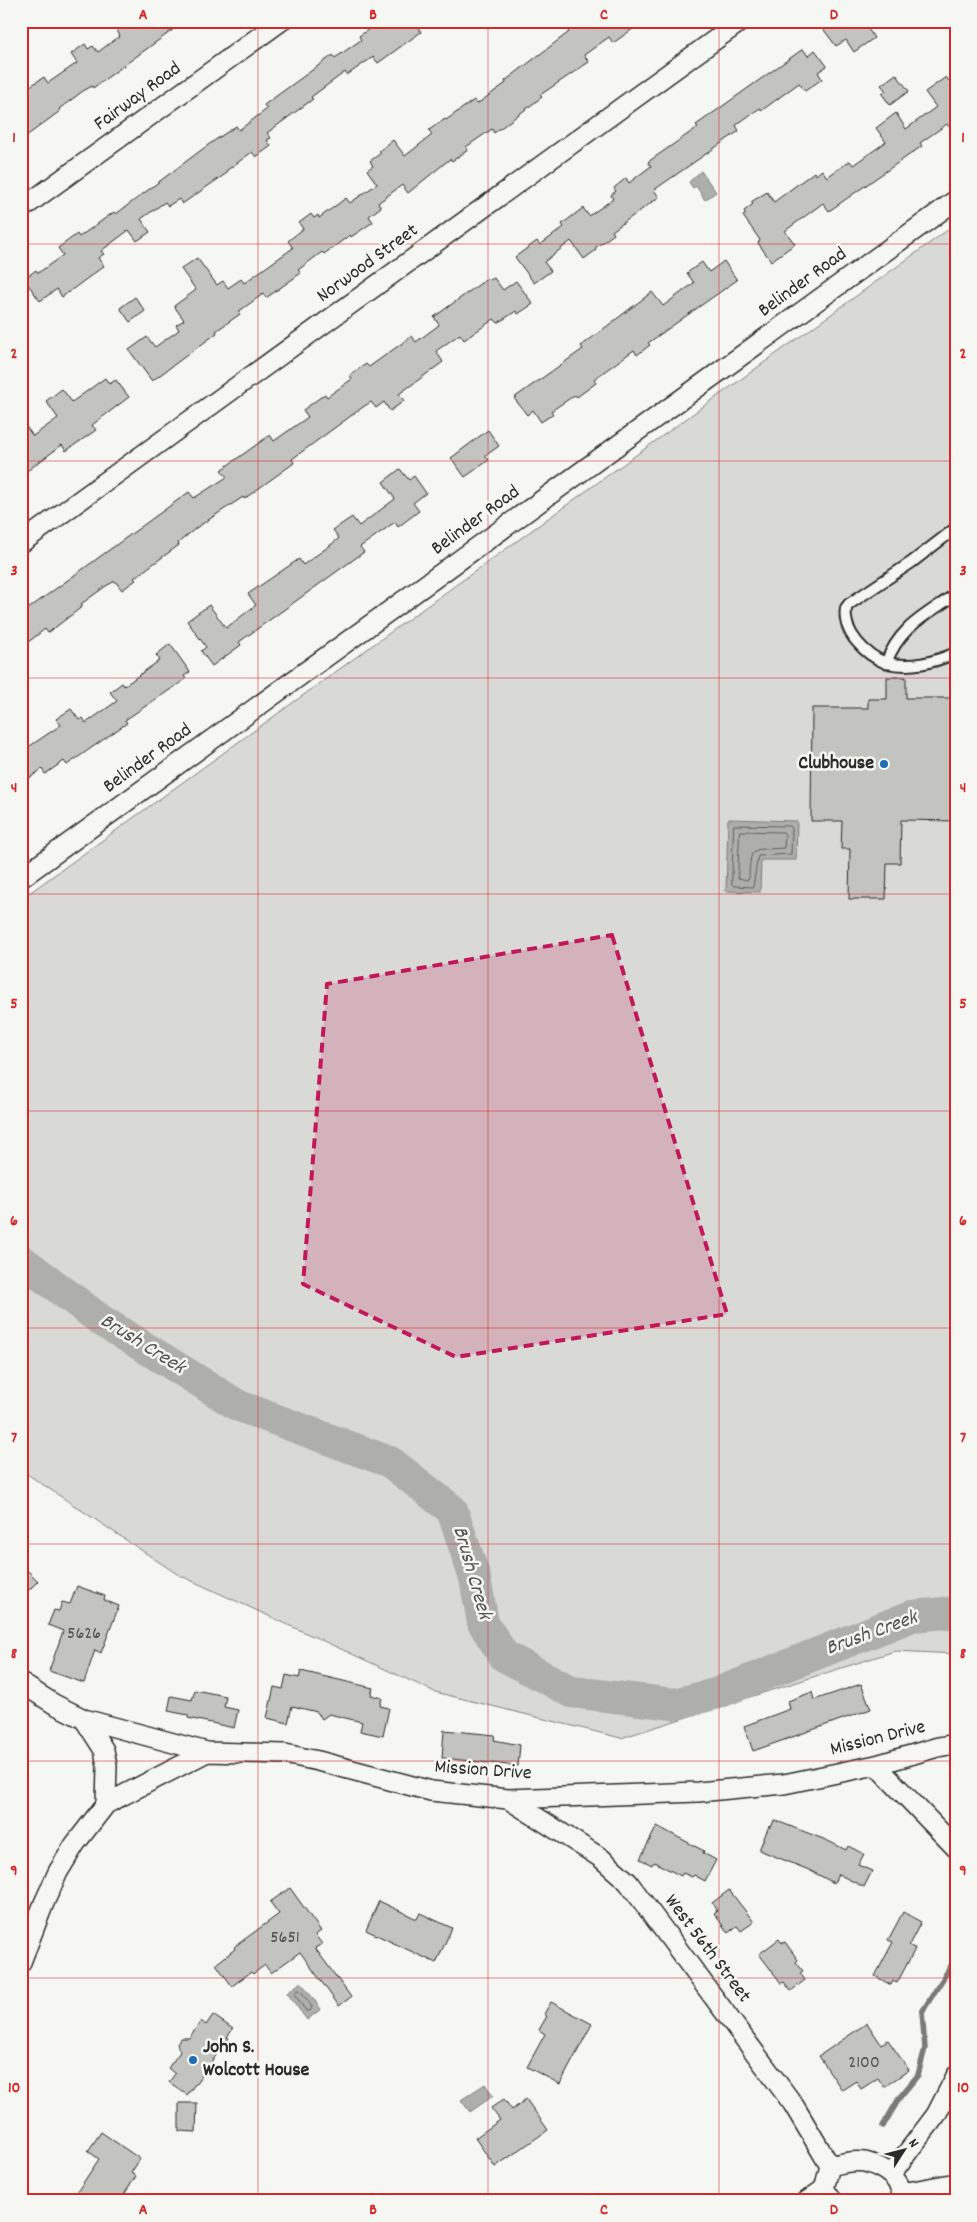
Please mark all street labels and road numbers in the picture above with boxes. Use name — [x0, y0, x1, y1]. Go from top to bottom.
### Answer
street label: Fairway Road — [89, 56, 187, 138]
street label: Norwood Street — [311, 218, 425, 310]
street label: Belinder Road — [753, 241, 853, 325]
street label: Belinder Road — [426, 479, 526, 563]
street label: Belinder Road — [98, 717, 198, 801]
street label: Mission Drive — [827, 1714, 929, 1764]
street label: Mission Drive — [434, 1754, 533, 1788]
street label: West 56th Street — [657, 1889, 757, 2009]

